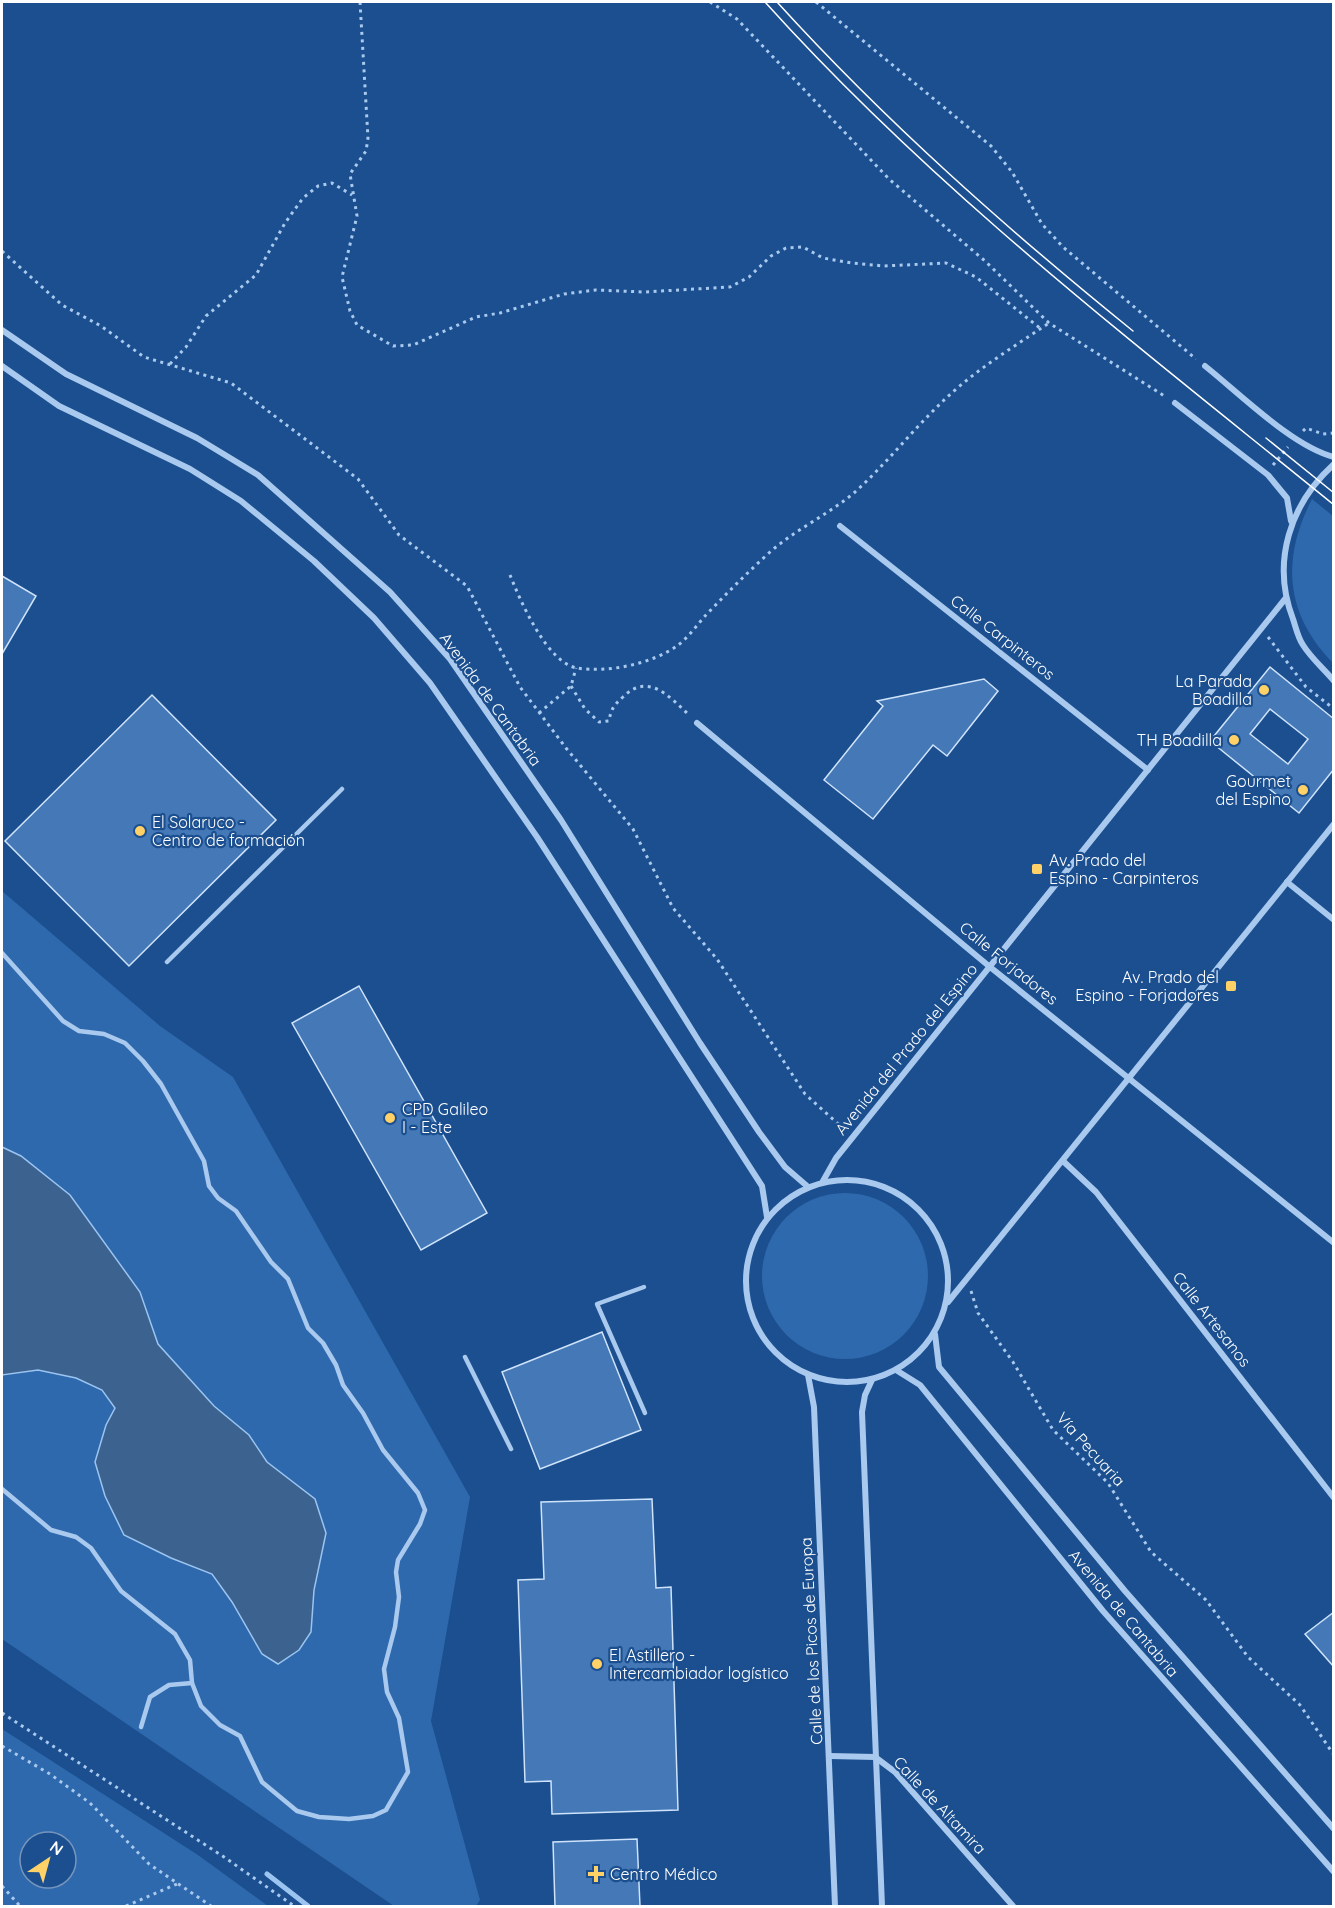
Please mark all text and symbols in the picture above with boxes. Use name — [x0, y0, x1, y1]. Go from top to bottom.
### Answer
street label: Calle Carpinteros — [947, 590, 1059, 684]
street label: Avenida de Cantabria — [436, 628, 546, 770]
place label: La Parada Boadilla — [1175, 671, 1252, 709]
marker: La Parada Boadilla — [1257, 683, 1271, 697]
place label: TH Boadilla — [1137, 730, 1222, 750]
marker: TH Boadilla — [1227, 733, 1241, 747]
place label: Gourmet del Espino — [1216, 771, 1291, 809]
marker: Gourmet del Espino — [1296, 783, 1310, 797]
place label: El Solaruco - Centro de formación — [152, 812, 305, 850]
marker: El Solaruco - Centro de formación — [133, 824, 147, 838]
place label: Av. Prado del Espino - Carpinteros — [1049, 850, 1199, 888]
marker: Av. Prado del Espino - Carpinteros — [1030, 862, 1044, 876]
street label: Calle Forjadores — [956, 917, 1062, 1009]
street label: Avenida del Prado del Espino — [831, 959, 981, 1139]
place label: Av. Prado del Espino - Forjadores — [1075, 967, 1219, 1005]
marker: Av. Prado del Espino - Forjadores — [1224, 979, 1238, 993]
place label: CPD Galileo I - Este — [402, 1099, 488, 1137]
marker: CPD Galileo I - Este — [383, 1111, 397, 1125]
street label: Calle Artesanos — [1169, 1267, 1255, 1371]
street label: Vía Pecuaria — [1052, 1408, 1130, 1490]
street label: Calle de los Picos de Europa — [796, 1537, 826, 1745]
street label: Avenida de Cantabria — [1065, 1545, 1183, 1681]
place label: El Astillero - Intercambiador logístico — [609, 1645, 789, 1683]
marker: El Astillero - Intercambiador logístico — [590, 1657, 604, 1671]
street label: Calle de Altamira — [890, 1752, 990, 1858]
north arrow — [18, 1830, 78, 1890]
text: N — [46, 1836, 67, 1859]
place label: Centro Médico — [610, 1864, 717, 1884]
marker: Centro Médico — [587, 1865, 605, 1883]

